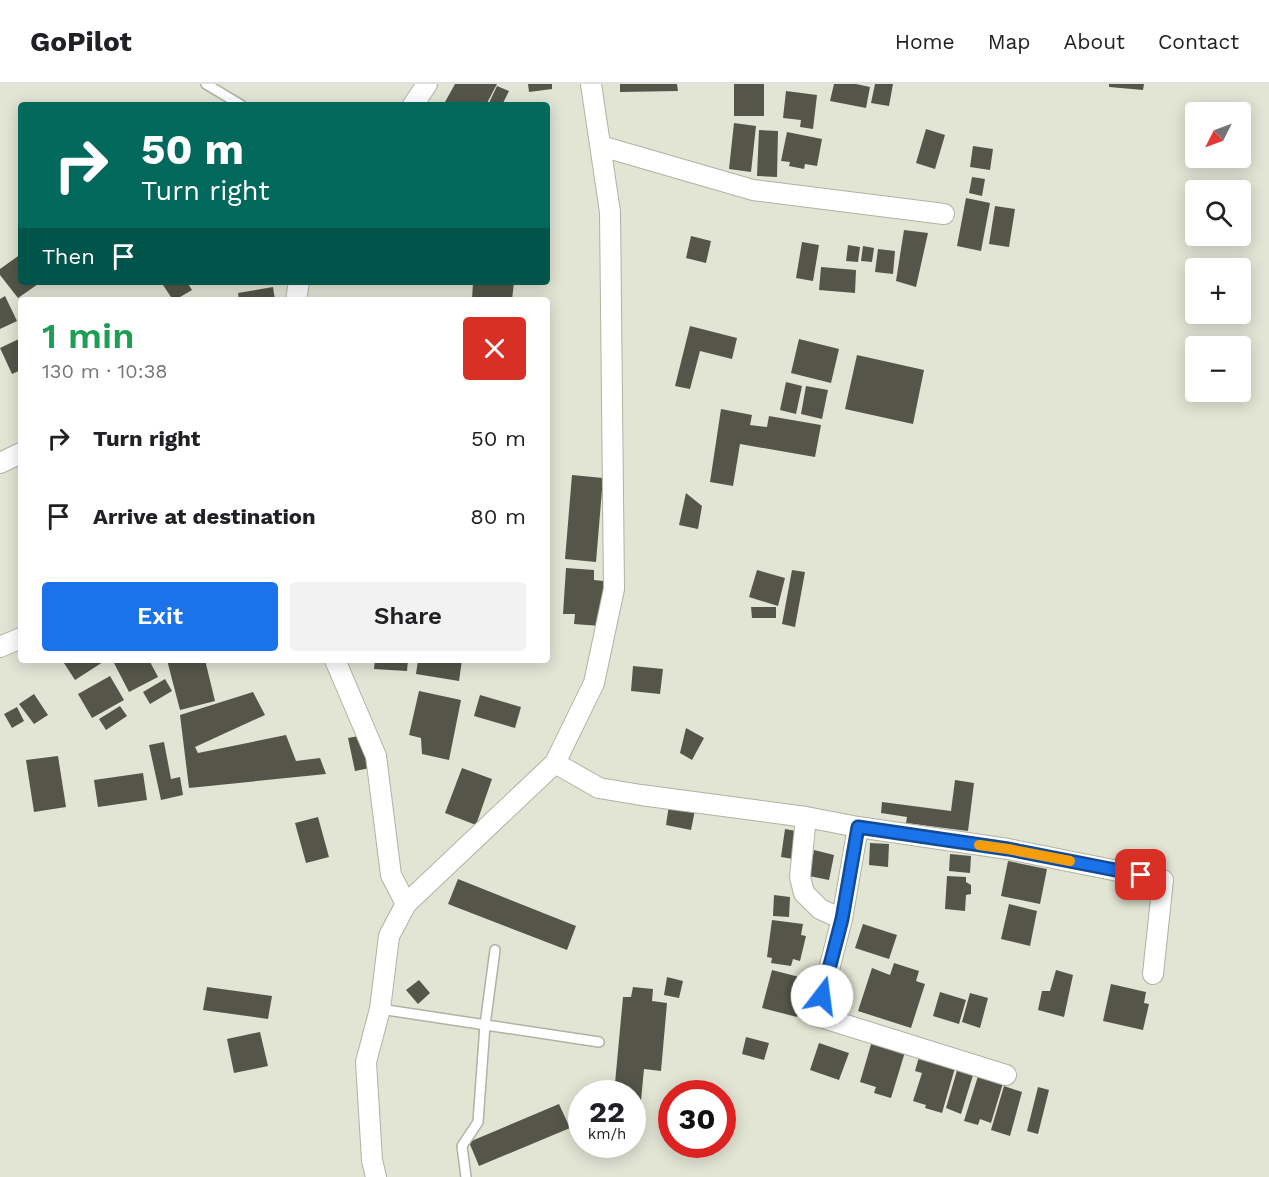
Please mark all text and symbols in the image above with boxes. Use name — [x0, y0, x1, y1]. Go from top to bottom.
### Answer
text: GoPilot — [30, 25, 132, 58]
text: Home — [895, 29, 955, 54]
text: Map — [988, 29, 1031, 54]
text: About — [1064, 29, 1125, 54]
text: Contact — [1158, 29, 1239, 54]
north arrow — [1185, 102, 1251, 168]
map controls — [1185, 102, 1251, 402]
text: 50 m — [141, 125, 244, 174]
icon: right — [42, 126, 120, 204]
text: Turn right — [141, 175, 270, 207]
button: search — [1185, 180, 1251, 246]
icon: arrive — [107, 240, 140, 273]
text: Then — [42, 244, 95, 269]
button: + — [1185, 258, 1251, 324]
text: 1 min — [42, 315, 134, 357]
button: close — [463, 317, 526, 380]
button: − — [1185, 336, 1251, 402]
text: 130 m · 10:38 — [42, 359, 168, 383]
icon: right — [42, 422, 75, 455]
text: Turn right — [93, 426, 200, 451]
text: 50 m — [471, 426, 526, 451]
icon: arrive — [42, 500, 75, 533]
text: Arrive at destination — [93, 504, 316, 529]
text: 80 m — [470, 504, 526, 529]
button: Exit — [42, 582, 278, 651]
button: Share — [290, 582, 526, 651]
pin — [1115, 849, 1166, 900]
icon: arrive — [1124, 858, 1157, 891]
position arrow — [790, 964, 854, 1028]
speed limit sign: 30 — [658, 1080, 736, 1158]
text: 22 — [589, 1094, 625, 1129]
text: km/h — [588, 1125, 626, 1143]

